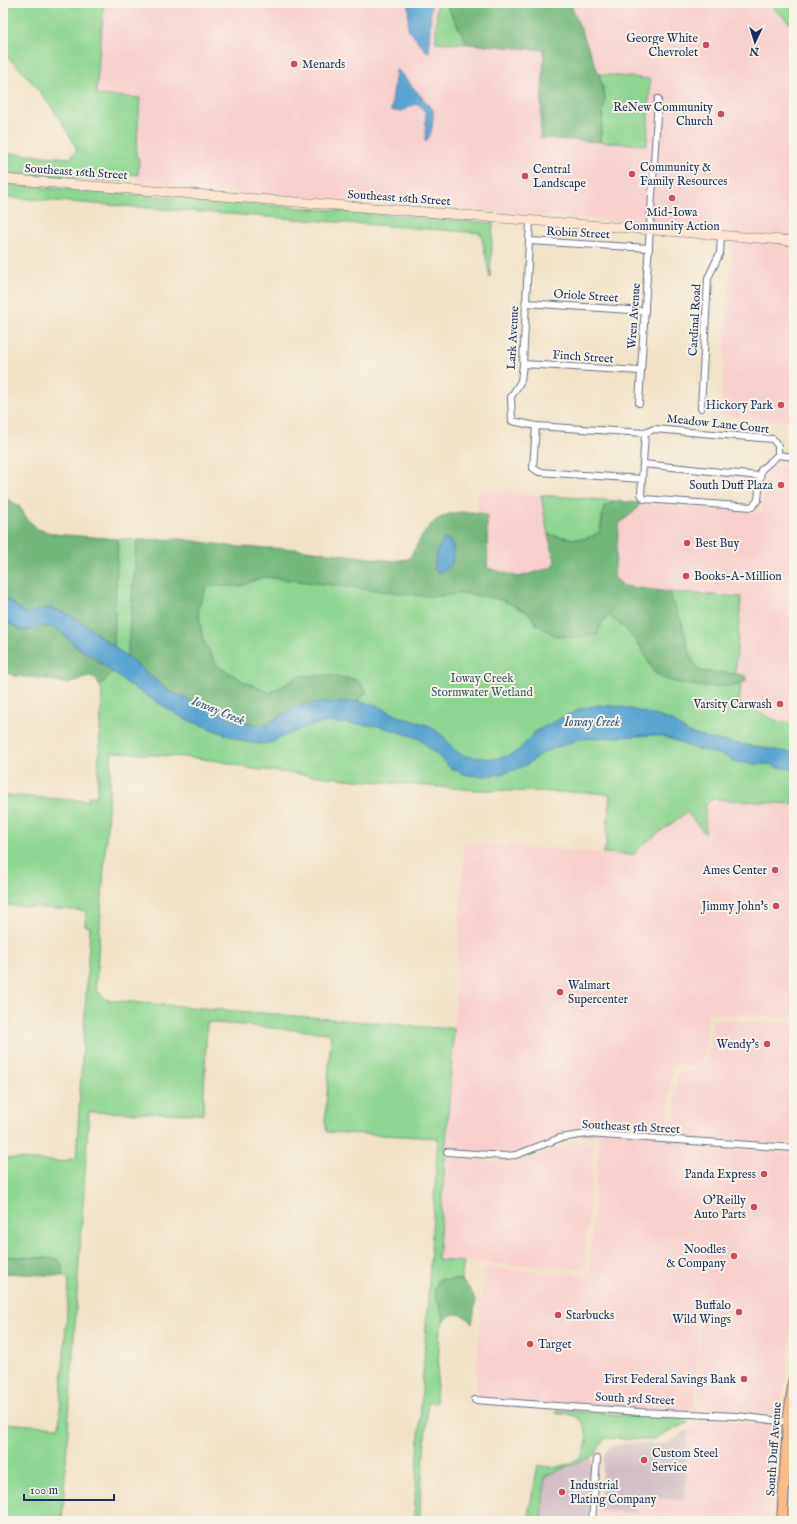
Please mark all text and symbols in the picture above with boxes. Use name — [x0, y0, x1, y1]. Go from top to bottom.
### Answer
north arrow — [735, 22, 775, 62]
place label: George White Chevrolet — [626, 31, 698, 60]
marker: George White Chevrolet — [701, 40, 711, 50]
text: N — [749, 44, 761, 58]
place label: Menards — [302, 57, 345, 72]
marker: Menards — [289, 59, 299, 69]
place label: ReNew Community Church — [613, 100, 714, 129]
marker: ReNew Community Church — [716, 109, 726, 119]
place label: Community & Family Resources — [640, 160, 728, 189]
street label: Southeast 16th Street — [24, 161, 128, 183]
place label: Central Landscape — [533, 162, 587, 192]
marker: Community & Family Resources — [627, 169, 637, 179]
marker: Central Landscape — [520, 171, 530, 181]
street label: Southeast 16th Street — [347, 187, 451, 209]
marker: Mid-Iowa Community Action — [667, 193, 677, 203]
place label: Mid-Iowa Community Action — [624, 205, 720, 234]
street label: Robin Street — [546, 224, 610, 242]
street label: Wren Avenue — [624, 282, 644, 350]
street label: Cardinal Road — [686, 283, 704, 357]
street label: Oriole Street — [553, 286, 619, 306]
street label: Lark Avenue — [504, 305, 522, 370]
street label: Finch Street — [552, 347, 614, 367]
place label: Hickory Park — [706, 398, 774, 413]
marker: Hickory Park — [776, 400, 786, 410]
street label: Meadow Lane Court — [666, 411, 770, 437]
place label: South Duff Plaza — [689, 478, 774, 493]
marker: South Duff Plaza — [776, 480, 786, 490]
place label: Best Buy — [695, 536, 740, 551]
marker: Best Buy — [682, 538, 692, 548]
place label: Books-A-Million — [694, 569, 782, 584]
marker: Books-A-Million — [681, 571, 691, 581]
park label: Ioway Creek Stormwater Wetland — [431, 671, 533, 700]
water label: Ioway Creek — [188, 692, 248, 730]
place label: Varsity Carwash — [692, 697, 773, 712]
marker: Varsity Carwash — [775, 699, 785, 709]
water label: Ioway Creek — [563, 714, 621, 731]
place label: Ames Center — [702, 863, 768, 878]
marker: Ames Center — [770, 865, 780, 875]
place label: Jimmy John's — [700, 899, 768, 915]
marker: Jimmy John's — [771, 901, 781, 911]
place label: Walmart Supercenter — [568, 978, 628, 1008]
marker: Walmart Supercenter — [555, 987, 565, 997]
place label: Wendy's — [717, 1037, 759, 1052]
marker: Wendy's — [762, 1039, 772, 1049]
street label: Southeast 5th Street — [582, 1117, 680, 1137]
place label: Panda Express — [684, 1167, 756, 1183]
marker: Panda Express — [759, 1169, 769, 1179]
place label: O'Reilly Auto Parts — [693, 1193, 746, 1222]
marker: O'Reilly Auto Parts — [749, 1202, 759, 1212]
place label: Noodles & Company — [666, 1242, 726, 1272]
marker: Noodles & Company — [729, 1251, 739, 1261]
place label: Buffalo Wild Wings — [672, 1298, 732, 1327]
marker: Buffalo Wild Wings — [734, 1307, 744, 1317]
place label: Starbucks — [566, 1308, 614, 1323]
marker: Starbucks — [553, 1310, 563, 1320]
place label: Target — [538, 1337, 572, 1352]
marker: Target — [525, 1339, 535, 1349]
place label: First Federal Savings Bank — [604, 1372, 737, 1387]
marker: First Federal Savings Bank — [739, 1374, 749, 1384]
street label: South 3rd Street — [595, 1389, 675, 1409]
street label: South Duff Avenue — [763, 1401, 785, 1497]
place label: Custom Steel Service — [652, 1446, 719, 1475]
marker: Custom Steel Service — [639, 1455, 649, 1465]
scale bar — [24, 1476, 114, 1502]
place label: Industrial Plating Company — [570, 1478, 657, 1508]
text: 100 m — [30, 1483, 58, 1498]
marker: Industrial Plating Company — [557, 1487, 567, 1497]

